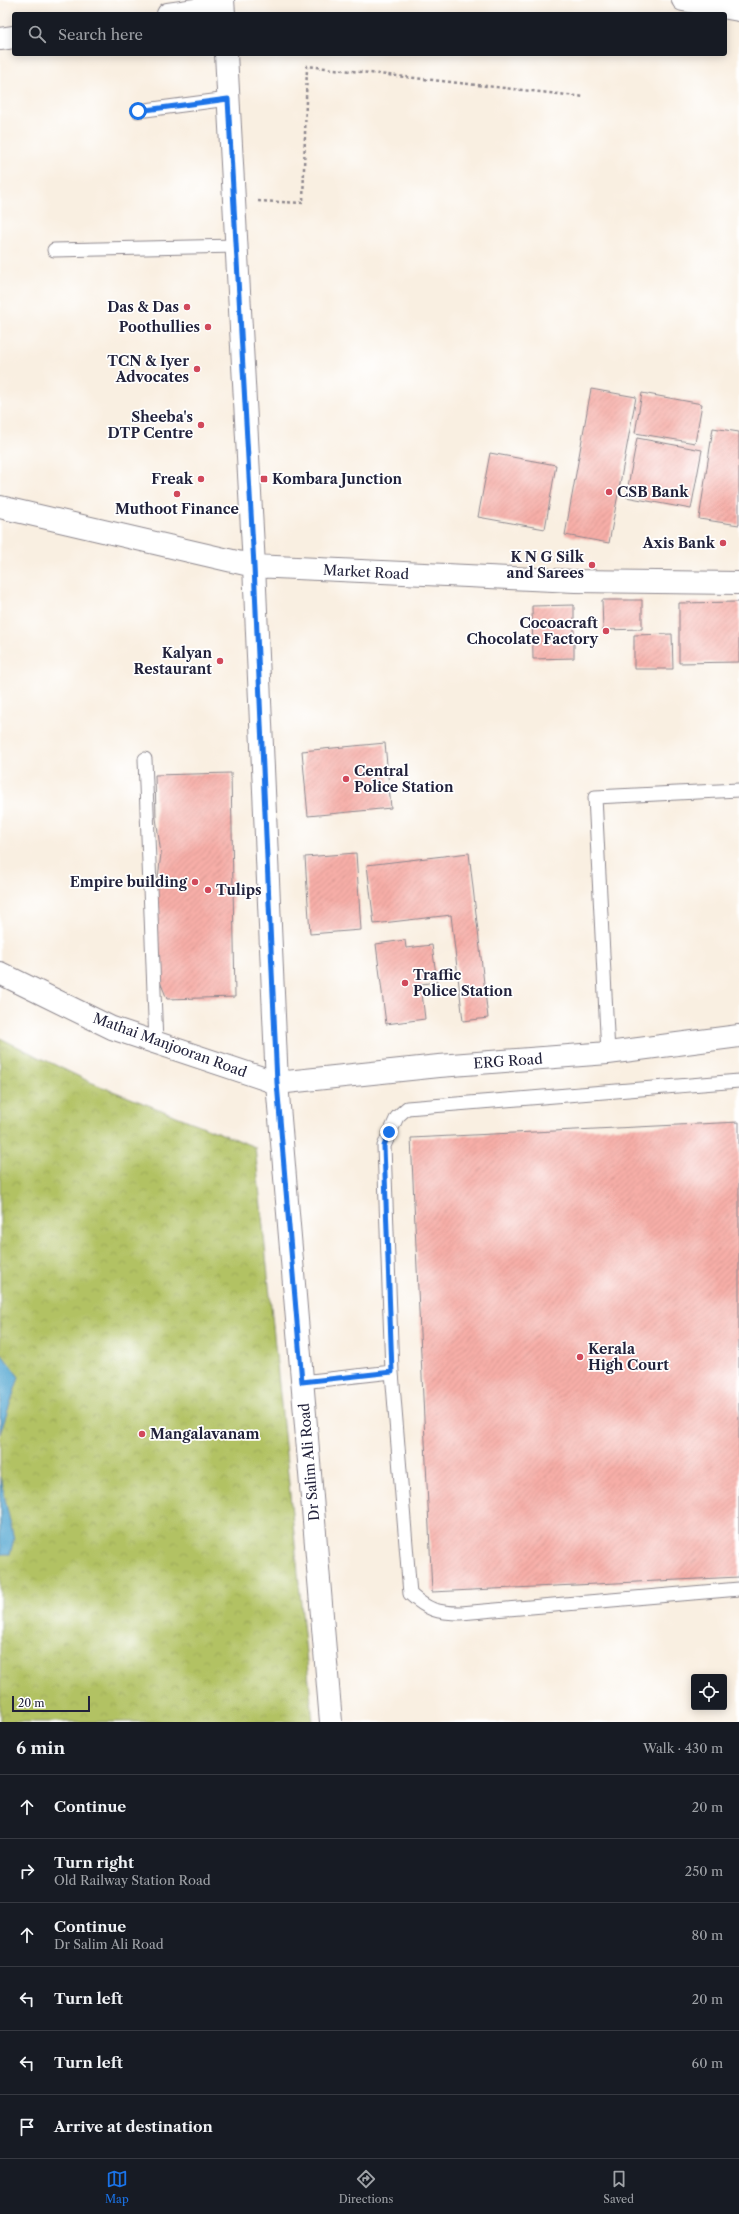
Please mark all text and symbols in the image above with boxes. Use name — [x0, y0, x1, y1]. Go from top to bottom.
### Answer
search box — [12, 12, 727, 56]
icon: search — [26, 23, 48, 45]
text: Search here — [58, 25, 143, 44]
route start — [129, 102, 147, 120]
place label: Das & Das — [107, 298, 179, 316]
marker: Das & Das — [182, 302, 192, 312]
place label: Poothullies — [119, 318, 200, 336]
marker: Poothullies — [203, 322, 213, 332]
place label: TCN & Iyer Advocates — [107, 352, 189, 386]
marker: TCN & Iyer Advocates — [192, 364, 202, 374]
place label: Sheeba's DTP Centre — [107, 408, 193, 442]
marker: Sheeba's DTP Centre — [196, 420, 206, 430]
place label: Freak — [151, 470, 194, 488]
place label: Kombara Junction — [272, 470, 403, 488]
marker: Freak — [196, 474, 206, 484]
marker: Kombara Junction — [259, 474, 269, 484]
place label: CSB Bank — [617, 483, 689, 501]
marker: CSB Bank — [604, 487, 614, 497]
marker: Muthoot Finance — [172, 489, 182, 499]
place label: Muthoot Finance — [115, 500, 239, 518]
place label: Axis Bank — [642, 534, 716, 552]
marker: Axis Bank — [718, 538, 728, 548]
place label: K N G Silk and Sarees — [507, 548, 585, 582]
marker: K N G Silk and Sarees — [587, 560, 597, 570]
street label: Market Road — [323, 561, 410, 583]
place label: Cocoacraft Chocolate Factory — [466, 614, 599, 648]
marker: Cocoacraft Chocolate Factory — [601, 626, 611, 636]
place label: Kalyan Restaurant — [134, 644, 212, 678]
marker: Kalyan Restaurant — [215, 656, 225, 666]
place label: Central Police Station — [354, 762, 454, 796]
marker: Central Police Station — [341, 774, 351, 784]
place label: Empire building — [70, 873, 188, 891]
marker: Empire building — [190, 877, 200, 887]
place label: Tulips — [216, 881, 262, 899]
marker: Tulips — [203, 885, 213, 895]
place label: Traffic Police Station — [413, 966, 513, 1000]
marker: Traffic Police Station — [400, 978, 410, 988]
street label: Mathai Manjooran Road — [91, 1009, 250, 1081]
street label: ERG Road — [473, 1050, 544, 1072]
route end — [380, 1123, 398, 1141]
place label: Kerala High Court — [588, 1340, 669, 1374]
marker: Kerala High Court — [575, 1352, 585, 1362]
street label: Dr Salim Ali Road — [295, 1402, 323, 1522]
place label: Mangalavanam — [150, 1425, 259, 1443]
marker: Mangalavanam — [137, 1429, 147, 1439]
map controls — [691, 1674, 727, 1710]
button: locate — [691, 1674, 727, 1710]
scale bar — [12, 1694, 90, 1713]
text: 20 m — [18, 1696, 44, 1710]
text: 6 min — [16, 1738, 65, 1758]
text: Walk · 430 m — [643, 1740, 723, 1756]
icon: ahead — [16, 1796, 38, 1818]
text: Continue — [54, 1797, 126, 1816]
text: 20 m — [692, 1799, 723, 1815]
text: Turn right — [54, 1853, 134, 1872]
icon: right — [16, 1860, 38, 1882]
text: 250 m — [685, 1863, 723, 1879]
text: Old Railway Station Road — [54, 1872, 211, 1888]
text: Continue — [54, 1917, 126, 1936]
icon: ahead — [16, 1924, 38, 1946]
text: 80 m — [691, 1927, 723, 1943]
text: Dr Salim Ali Road — [54, 1936, 164, 1952]
icon: left — [16, 1988, 38, 2010]
text: Turn left — [54, 1989, 123, 2008]
text: 20 m — [692, 1991, 723, 2007]
icon: left — [16, 2052, 38, 2074]
text: Turn left — [54, 2053, 123, 2072]
text: 60 m — [692, 2055, 723, 2071]
icon: arrive — [16, 2116, 38, 2138]
text: Arrive at destination — [54, 2117, 213, 2136]
tab: Map — [105, 2168, 129, 2206]
tab: Directions — [339, 2168, 393, 2206]
tab: Saved — [603, 2168, 634, 2206]

